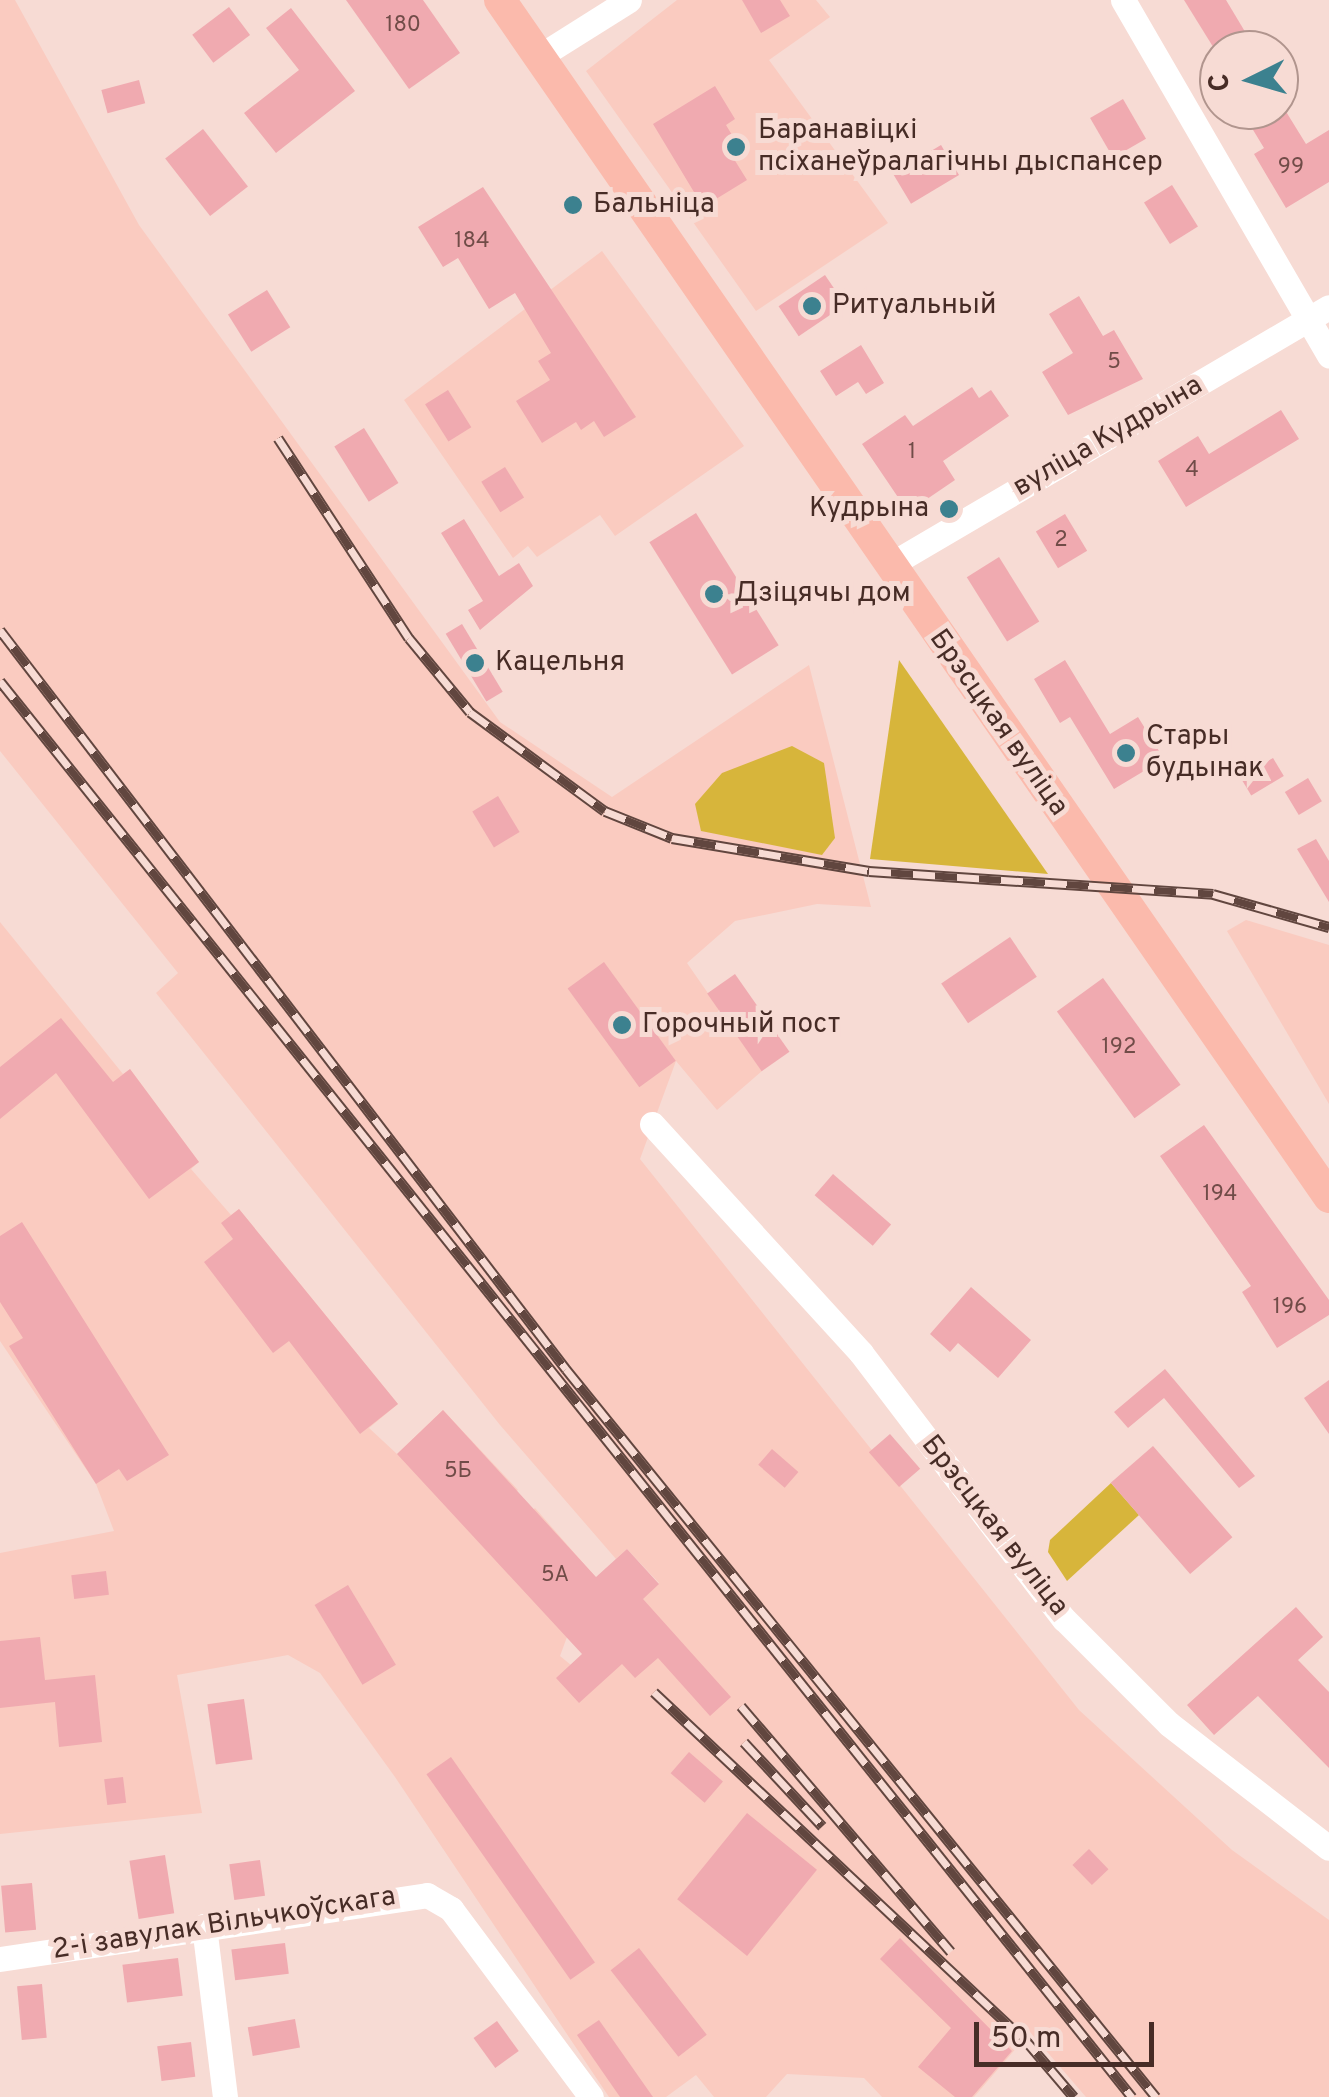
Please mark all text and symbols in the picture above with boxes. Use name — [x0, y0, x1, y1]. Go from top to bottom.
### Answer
house number: 180 — [385, 13, 421, 39]
north arrow — [1199, 30, 1299, 130]
text: С — [1202, 72, 1240, 93]
place label: Баранавіцкі псіханеўралагічны дыспансер — [758, 114, 1163, 180]
marker: Баранавіцкі псіханеўралагічны дыспансер — [723, 134, 749, 160]
house number: 99 — [1278, 155, 1304, 181]
place label: Бальніца — [593, 188, 715, 222]
marker: Бальніца — [562, 194, 584, 216]
house number: 184 — [454, 229, 490, 255]
place label: Ритуальный — [832, 289, 996, 323]
marker: Ритуальный — [801, 295, 823, 317]
house number: 5 — [1107, 350, 1121, 376]
street label: вуліца Кудрына — [1007, 369, 1209, 505]
house number: 1 — [908, 440, 916, 466]
house number: 4 — [1185, 458, 1199, 484]
place label: Кудрына — [809, 492, 929, 526]
marker: Кудрына — [938, 498, 960, 520]
house number: 2 — [1054, 528, 1068, 554]
place label: Дзіцячы дом — [734, 577, 911, 611]
marker: Дзіцячы дом — [703, 583, 725, 605]
street label: Брэсцкая вуліца — [921, 623, 1075, 823]
place label: Кацельня — [495, 646, 625, 680]
marker: Кацельня — [464, 652, 486, 674]
place label: Стары будынак — [1146, 720, 1264, 786]
marker: Стары будынак — [1115, 742, 1137, 764]
place label: Горочный пост — [642, 1008, 840, 1042]
marker: Горочный пост — [611, 1014, 633, 1036]
house number: 192 — [1102, 1035, 1136, 1061]
house number: 194 — [1202, 1182, 1238, 1208]
house number: 196 — [1273, 1295, 1307, 1321]
street label: Брэсцкая вуліца — [913, 1429, 1075, 1623]
house number: 5Б — [444, 1459, 472, 1485]
house number: 5А — [541, 1563, 569, 1589]
street label: 2-і завулак Вільчкоўскага — [50, 1880, 398, 1968]
scale bar — [979, 2002, 1159, 2064]
text: 50 m — [991, 2021, 1061, 2058]

